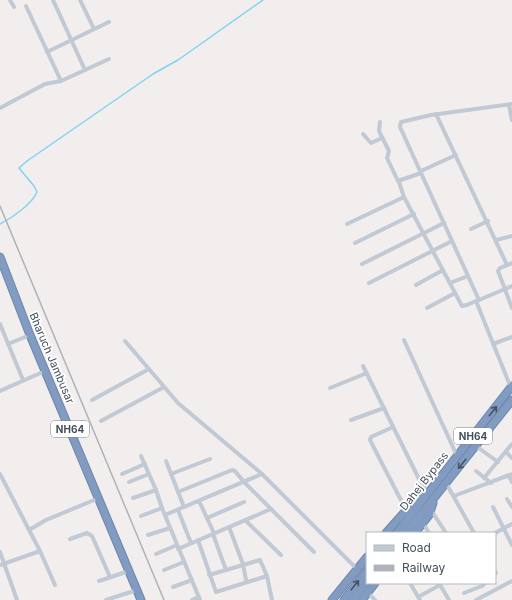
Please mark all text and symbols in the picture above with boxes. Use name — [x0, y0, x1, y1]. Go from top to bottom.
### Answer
street label: Bharuch Jambusar — [26, 310, 78, 406]
one-way arrow — [488, 406, 497, 417]
road number: NH64 — [51, 421, 89, 437]
road number: NH64 — [454, 428, 492, 444]
street label: Dahej Bypass — [397, 449, 451, 513]
one-way arrow — [457, 458, 466, 469]
legend — [366, 532, 496, 584]
text: Road — [402, 540, 431, 555]
text: Railway — [402, 560, 446, 575]
one-way arrow — [351, 580, 360, 591]

